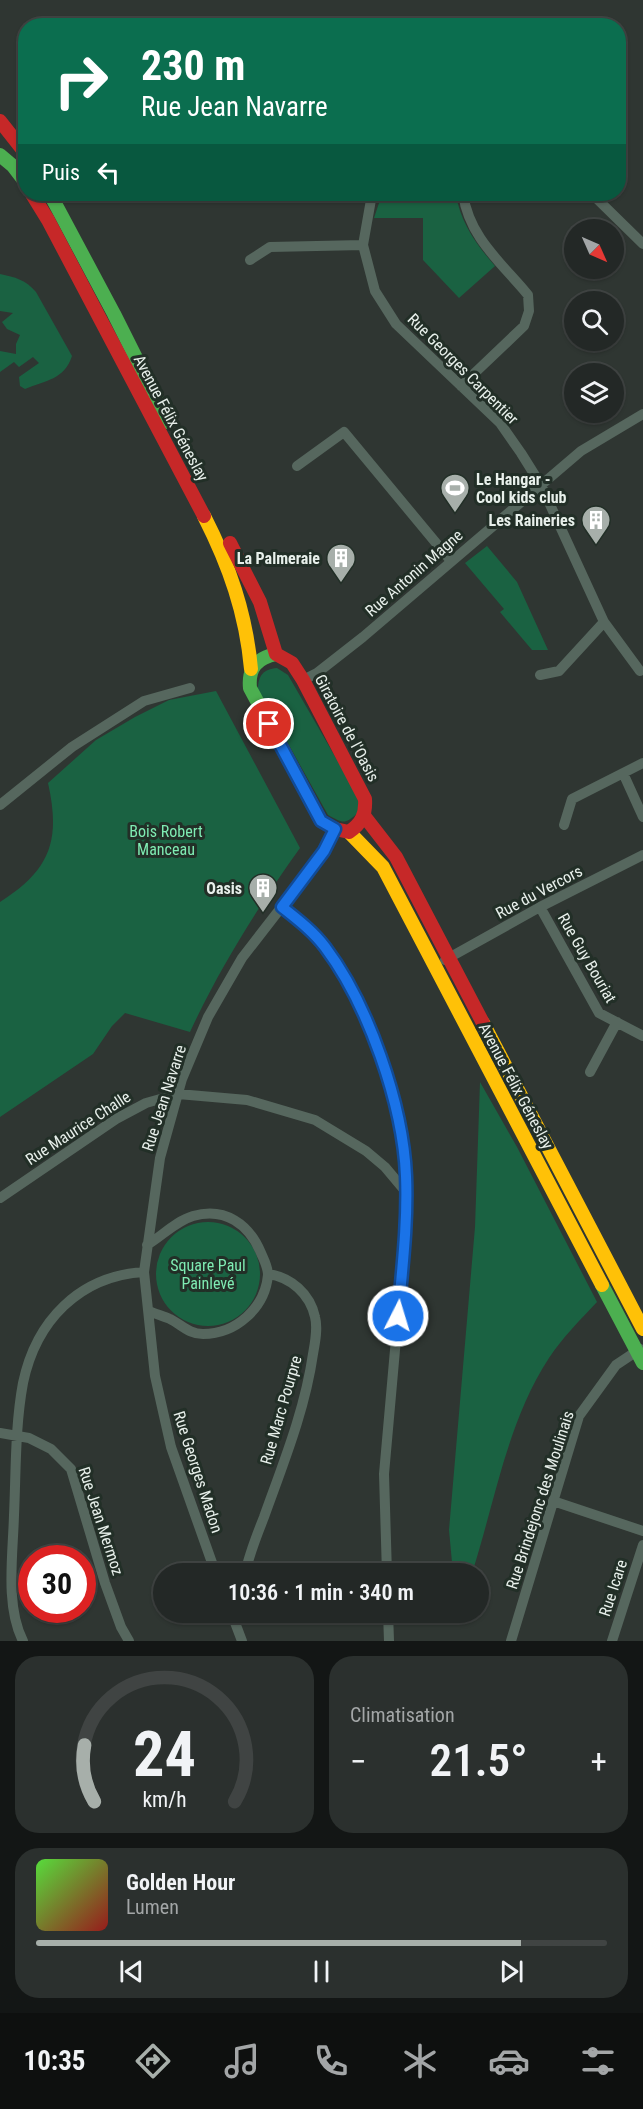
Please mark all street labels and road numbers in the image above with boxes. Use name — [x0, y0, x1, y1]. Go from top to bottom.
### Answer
street label: Rue Georges Carpentier — [404, 310, 522, 428]
street label: Avenue Félix Géneslay — [130, 352, 212, 485]
street label: Rue Antonin Magne — [361, 526, 467, 620]
street label: Giratoire de l'Oasis — [311, 671, 383, 785]
street label: Rue du Vercors — [493, 861, 585, 923]
street label: Rue Guy Bouriat — [554, 910, 620, 1006]
street label: Avenue Félix Géneslay — [475, 1020, 557, 1153]
street label: Rue Jean Navarre — [138, 1042, 190, 1154]
street label: Rue Maurice Challe — [22, 1087, 134, 1169]
street label: Rue Marc Pourpre — [256, 1353, 306, 1467]
street label: Rue Brindejonc des Moulinais — [502, 1408, 578, 1592]
street label: Rue Georges Madon — [169, 1409, 227, 1535]
street label: Rue Jean Mermoz — [74, 1464, 128, 1578]
street label: Rue Icare — [595, 1557, 631, 1619]

